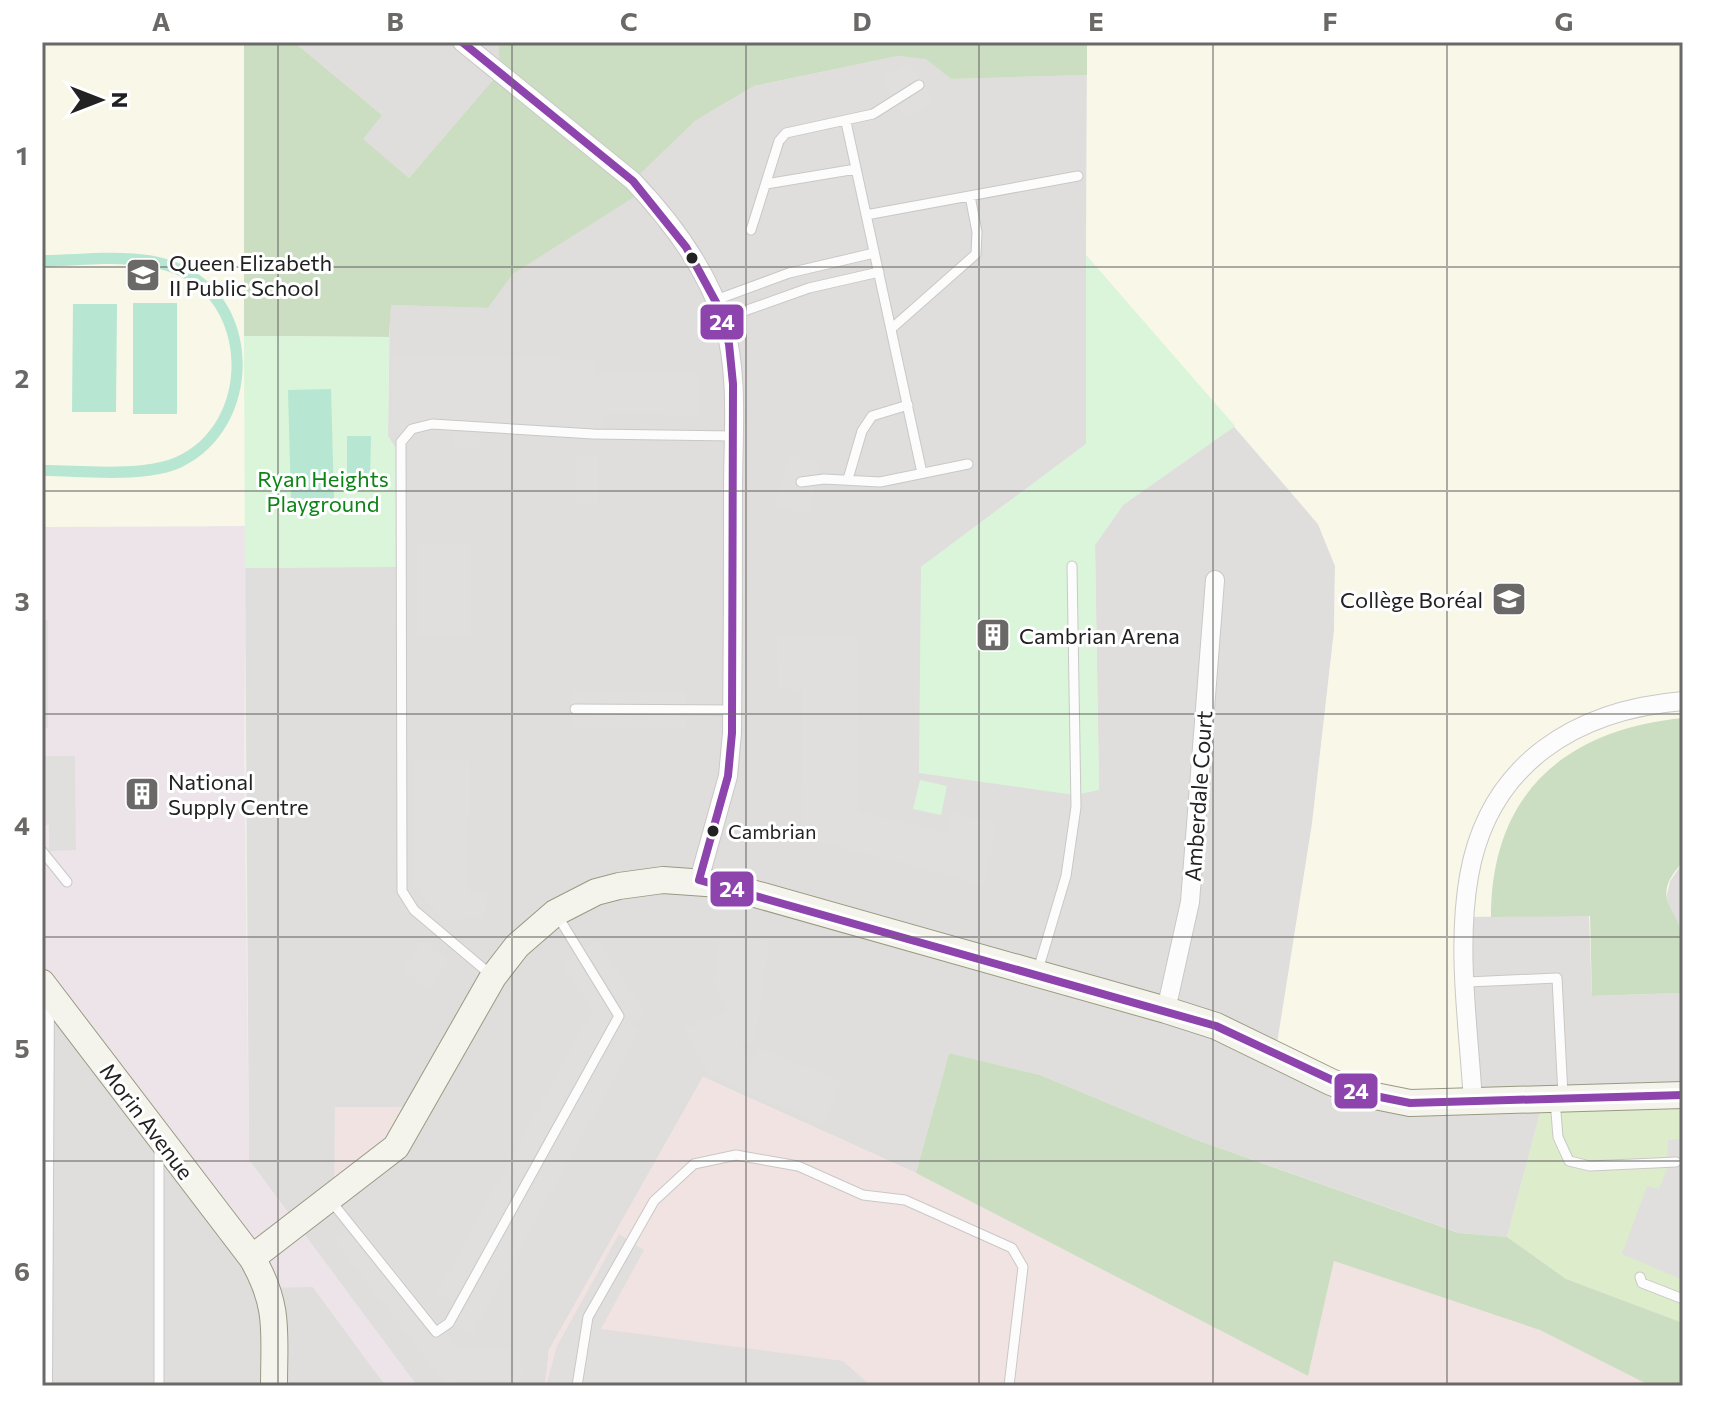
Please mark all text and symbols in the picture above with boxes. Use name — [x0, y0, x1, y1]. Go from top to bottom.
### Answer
text: A — [152, 5, 171, 36]
text: B — [386, 5, 404, 36]
text: C — [620, 5, 638, 36]
text: D — [852, 5, 872, 36]
text: E — [1088, 5, 1104, 36]
text: F — [1322, 5, 1338, 36]
text: G — [1555, 5, 1573, 36]
north arrow — [60, 60, 140, 140]
text: N — [107, 92, 134, 108]
text: 1 — [16, 139, 28, 170]
place label: Queen Elizabeth II Public School — [169, 249, 332, 301]
unlabelled marker — [684, 250, 700, 266]
school or university icon: Queen Elizabeth II Public School — [124, 256, 162, 294]
line badge: 24 — [699, 303, 745, 341]
text: 24 — [709, 308, 735, 335]
text: 2 — [15, 362, 29, 393]
park label: Ryan Heights Playground — [257, 465, 389, 517]
school or university icon: Collège Boréal — [1490, 580, 1528, 618]
text: 3 — [14, 585, 30, 616]
place label: Collège Boréal — [1340, 586, 1483, 613]
building icon: Cambrian Arena — [974, 616, 1012, 654]
place label: Cambrian Arena — [1019, 622, 1180, 649]
street label: Amberdale Court — [1179, 710, 1217, 882]
place label: National Supply Centre — [168, 768, 309, 820]
building icon: National Supply Centre — [123, 775, 161, 813]
text: 4 — [14, 809, 30, 840]
place label: Cambrian — [728, 819, 817, 843]
marker: Cambrian — [705, 823, 721, 839]
line badge: 24 — [709, 870, 755, 908]
text: 24 — [719, 875, 745, 902]
text: 5 — [14, 1032, 30, 1063]
street label: Morin Avenue — [94, 1057, 200, 1185]
line badge: 24 — [1333, 1072, 1379, 1110]
text: 24 — [1343, 1077, 1369, 1104]
text: 6 — [14, 1255, 30, 1286]

